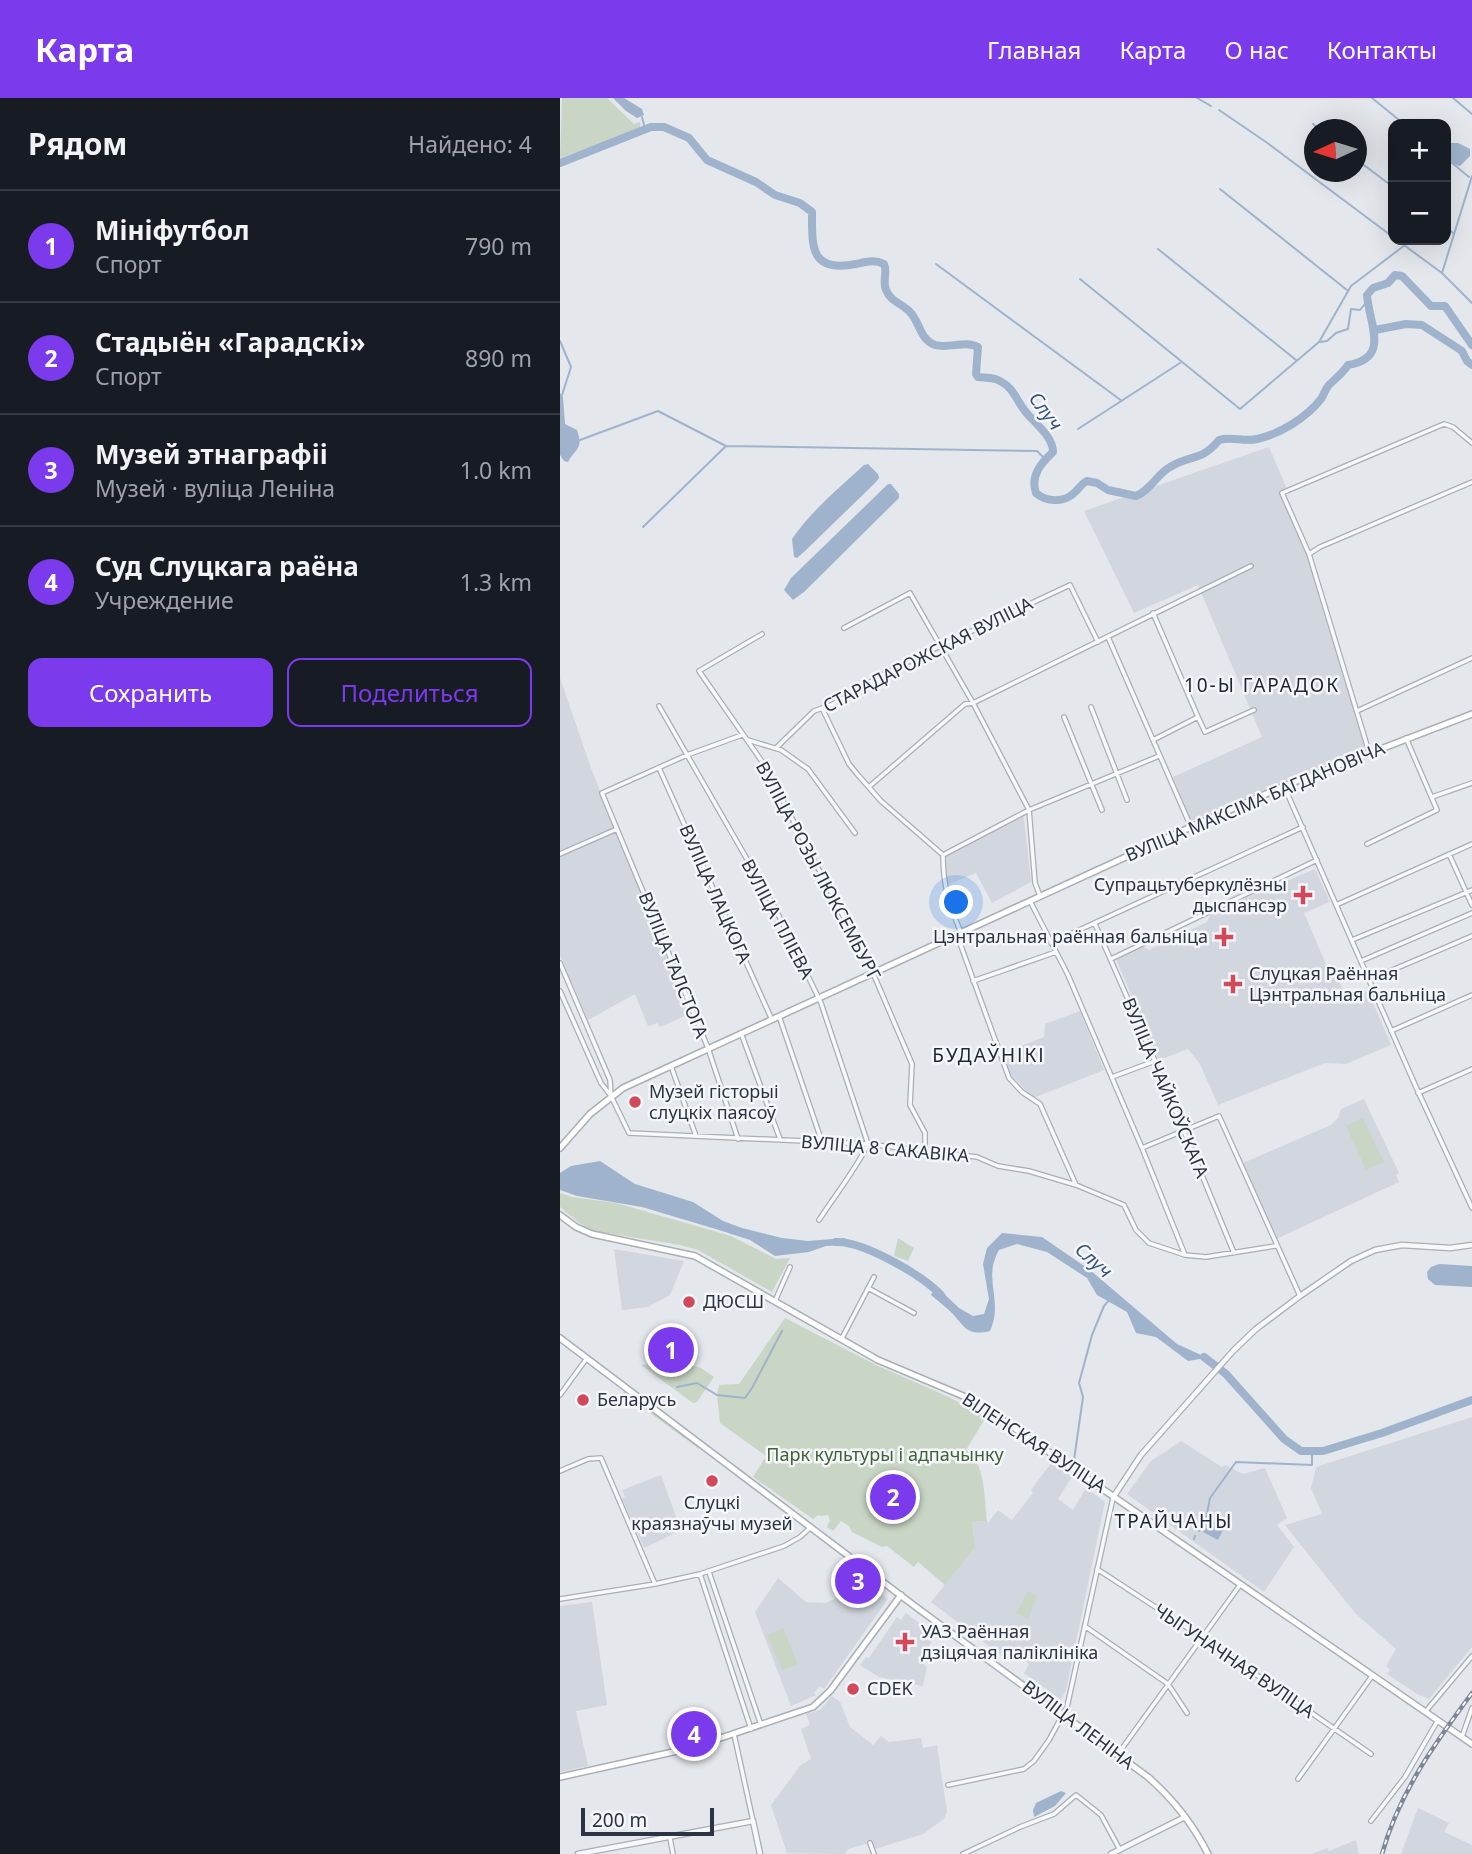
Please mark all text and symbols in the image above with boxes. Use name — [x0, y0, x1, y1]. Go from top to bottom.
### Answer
text: Карта — [35, 27, 134, 72]
text: Главная — [987, 33, 1081, 66]
text: Карта — [1119, 33, 1186, 66]
text: О нас — [1224, 33, 1289, 66]
text: Контакты — [1327, 33, 1437, 66]
north arrow — [1304, 119, 1367, 182]
map controls — [1388, 119, 1451, 245]
button: + — [1388, 119, 1451, 182]
text: Рядом — [28, 123, 127, 164]
text: Найдено: 4 — [408, 128, 532, 160]
button: − — [1388, 182, 1451, 245]
text: Мініфутбол — [95, 212, 249, 248]
text: 1 — [44, 230, 58, 262]
text: 790 m — [465, 230, 532, 262]
text: Спорт — [95, 248, 162, 280]
text: Стадыён «Гарадскі» — [95, 324, 365, 360]
text: 2 — [44, 342, 58, 374]
text: 890 m — [465, 342, 532, 374]
text: Спорт — [95, 360, 162, 392]
water label: Случ — [1023, 387, 1069, 436]
text: Музей этнаграфіі — [95, 436, 328, 472]
text: 3 — [44, 454, 58, 486]
text: 1.0 km — [460, 454, 532, 486]
text: Музей · вуліца Леніна — [95, 472, 335, 504]
text: Суд Слуцкага раёна — [95, 548, 359, 584]
text: 4 — [44, 566, 58, 598]
text: 1.3 km — [460, 566, 532, 598]
text: Учреждение — [95, 584, 234, 616]
street label: СТАРАДАРОЖСКАЯ ВУЛІЦА — [819, 591, 1037, 717]
button: Сохранить — [28, 658, 273, 727]
button: Поделиться — [287, 658, 532, 727]
district label: 10-Ы ГАРАДОК — [1184, 672, 1340, 698]
street label: ВУЛІЦА МАКСІМА БАГДАНОВІЧА — [1121, 735, 1388, 867]
street label: ВУЛІЦА РОЗЫ ЛЮКСЕМБУРГ — [751, 757, 887, 984]
street label: ВУЛІЦА ЛАЦКОГА — [675, 820, 758, 967]
street label: ВУЛІЦА ПЛІЕВА — [736, 854, 820, 983]
place label: Супрацьтуберкулёзны дыспансэр — [1094, 872, 1287, 917]
your location — [939, 885, 973, 919]
marker: Супрацьтуберкулёзны дыспансэр — [1293, 885, 1313, 905]
street label: ВУЛІЦА ТАЛСТОГА — [634, 888, 714, 1042]
place label: Цэнтральная раённая бальніца — [933, 924, 1208, 948]
marker: Цэнтральная раённая бальніца — [1214, 927, 1234, 947]
place label: Слуцкая Раённая Цэнтральная бальніца — [1249, 961, 1446, 1006]
marker: Слуцкая Раённая Цэнтральная бальніца — [1223, 974, 1243, 994]
street label: ВУЛІЦА ЧАЙКОЎСКАГА — [1117, 994, 1215, 1182]
district label: БУДАЎНІКІ — [932, 1042, 1046, 1068]
place label: Музей гісторыі слуцкіх паясоў — [649, 1079, 779, 1124]
marker: Музей гісторыі слуцкіх паясоў — [627, 1094, 643, 1110]
street label: ВУЛІЦА 8 САКАВІКА — [800, 1129, 971, 1167]
water label: Случ — [1070, 1236, 1118, 1284]
place label: ДЮСШ — [703, 1289, 764, 1313]
marker: ДЮСШ — [681, 1294, 697, 1310]
pin: 1 — [648, 1324, 694, 1376]
place label: Беларусь — [597, 1387, 676, 1411]
street label: ВІЛЕНСКАЯ ВУЛІЦА — [958, 1387, 1111, 1498]
marker: Беларусь — [575, 1392, 591, 1408]
park label: Парк культуры і адпачынку — [766, 1442, 1005, 1466]
pin: 2 — [870, 1471, 916, 1523]
marker: Слуцкі краязнаўчы музей — [704, 1473, 720, 1489]
place label: Слуцкі краязнаўчы музей — [631, 1490, 793, 1535]
district label: ТРАЙЧАНЫ — [1115, 1508, 1233, 1534]
pin: 3 — [835, 1555, 881, 1607]
street label: ЧЫГУНАЧНАЯ ВУЛІЦА — [1150, 1598, 1320, 1723]
place label: УАЗ Раённая дзіцячая паліклініка — [921, 1619, 1098, 1664]
marker: УАЗ Раённая дзіцячая паліклініка — [895, 1632, 915, 1652]
street label: ВУЛІЦА ЛЕНІНА — [1018, 1674, 1140, 1774]
place label: CDEK — [867, 1676, 914, 1700]
marker: CDEK — [845, 1681, 861, 1697]
pin: 4 — [671, 1708, 717, 1760]
scale bar — [581, 1805, 714, 1837]
text: 200 m — [592, 1807, 647, 1833]

